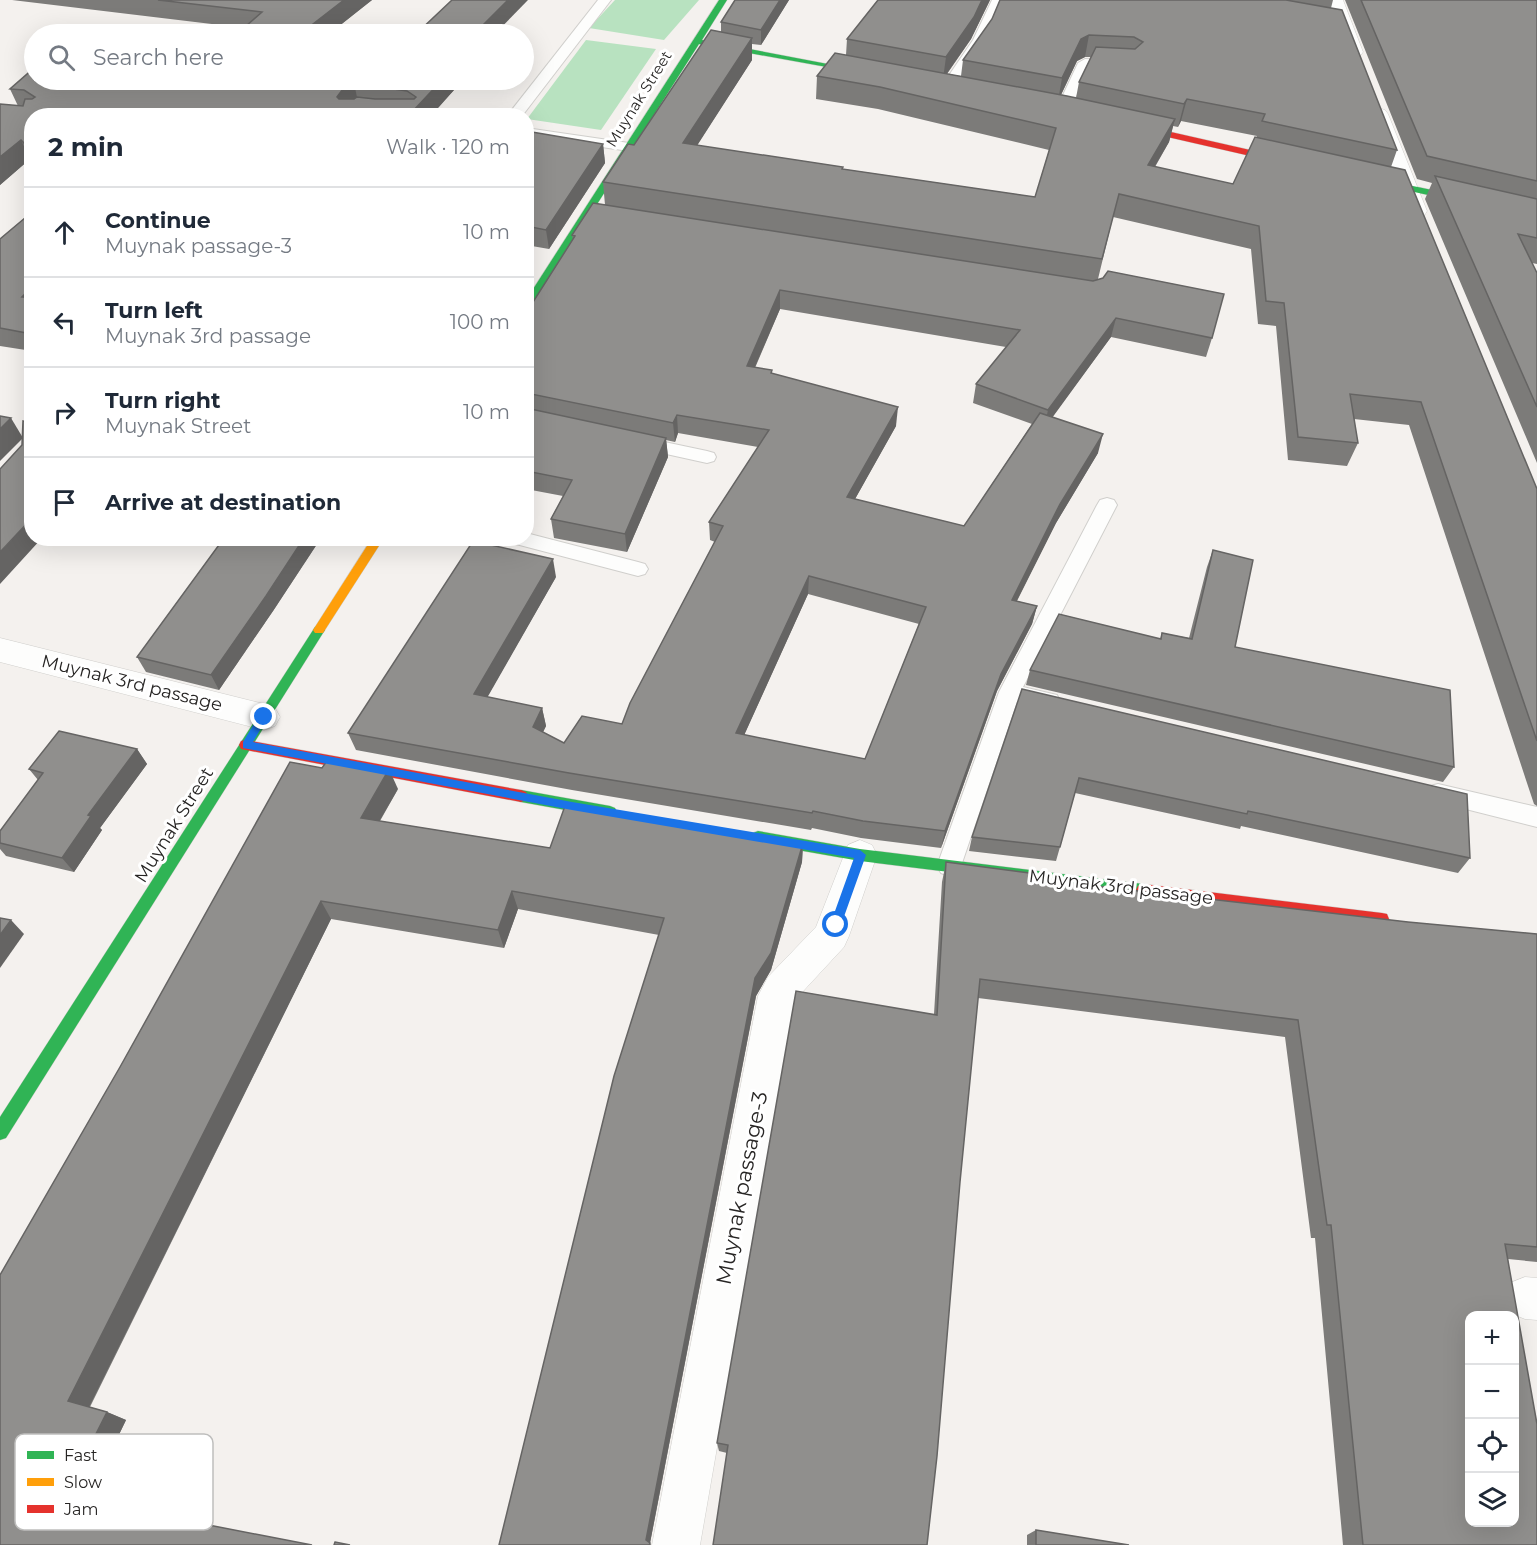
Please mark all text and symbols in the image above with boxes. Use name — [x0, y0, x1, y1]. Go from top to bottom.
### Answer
search box — [24, 24, 534, 90]
icon: search — [45, 41, 78, 74]
text: Search here — [93, 44, 224, 71]
street label: Muynak Street — [601, 47, 676, 150]
text: 2 min — [48, 131, 124, 163]
text: Walk · 120 m — [386, 135, 510, 159]
text: Continue — [105, 207, 211, 234]
icon: ahead — [48, 216, 81, 249]
text: 10 m — [463, 220, 510, 244]
text: Muynak passage-3 — [105, 234, 292, 258]
text: Turn left — [105, 297, 203, 324]
icon: left — [48, 306, 81, 339]
text: 100 m — [450, 310, 510, 334]
text: Muynak 3rd passage — [105, 324, 311, 348]
text: Turn right — [105, 387, 220, 414]
icon: right — [48, 396, 81, 429]
text: 10 m — [463, 400, 510, 424]
text: Muynak Street — [105, 414, 251, 438]
icon: arrive — [48, 486, 81, 519]
text: Arrive at destination — [105, 489, 341, 516]
street label: Muynak 3rd passage — [39, 650, 225, 716]
route end — [250, 703, 276, 729]
street label: Muynak Street — [130, 763, 218, 887]
street label: Muynak 3rd passage — [1028, 865, 1214, 909]
route start — [822, 911, 848, 937]
street label: Muynak passage-3 — [711, 1089, 773, 1287]
map controls — [1465, 1311, 1519, 1527]
button: + — [1465, 1311, 1519, 1365]
button: − — [1465, 1365, 1519, 1419]
button: locate — [1465, 1419, 1519, 1473]
legend — [15, 1434, 213, 1530]
text: Fast — [64, 1446, 98, 1465]
text: Slow — [64, 1473, 102, 1492]
button: layers — [1465, 1473, 1519, 1527]
text: Jam — [63, 1500, 98, 1519]

